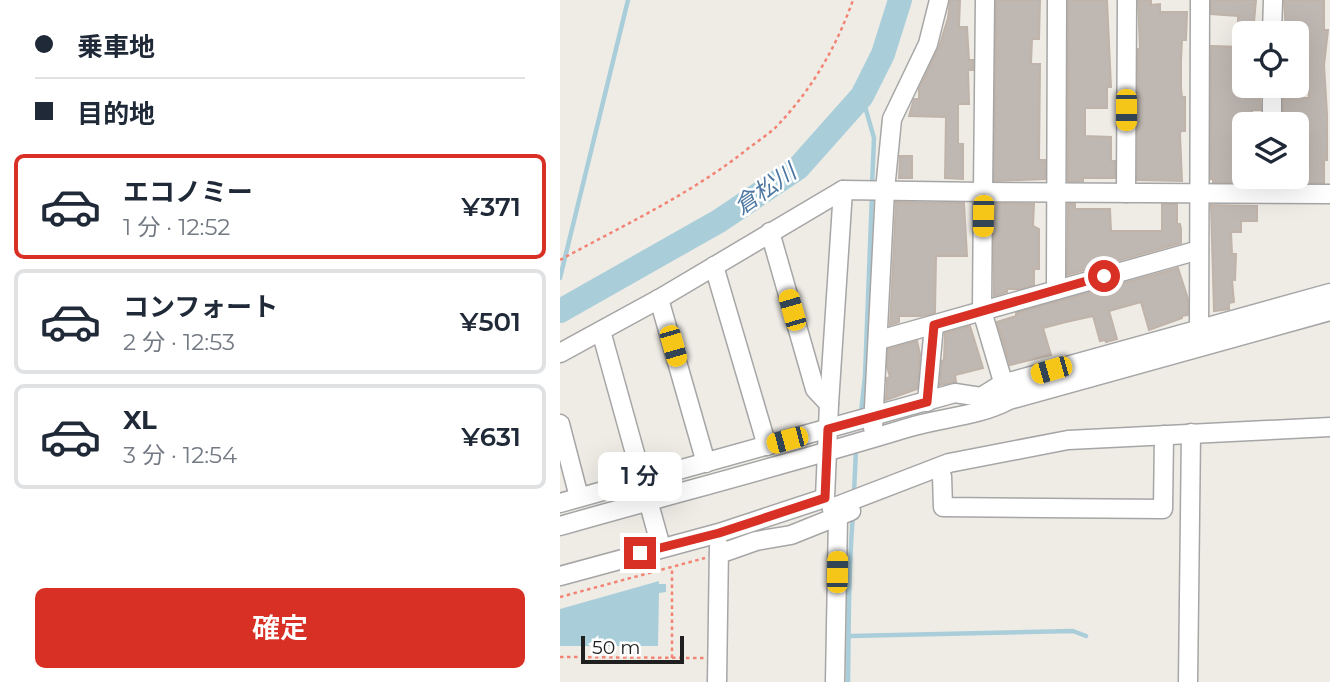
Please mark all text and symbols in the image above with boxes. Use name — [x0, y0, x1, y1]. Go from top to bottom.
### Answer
map controls — [1232, 21, 1309, 189]
button: locate — [1232, 21, 1309, 98]
text: 乗車地 — [77, 31, 155, 63]
car — [1116, 89, 1137, 131]
text: 目的地 — [77, 98, 155, 130]
button: layers — [1232, 112, 1309, 189]
water label: 倉松川 — [729, 156, 804, 220]
icon: car — [39, 175, 102, 238]
text: エコノミー — [123, 176, 253, 208]
text: ¥371 — [461, 191, 521, 223]
car — [973, 195, 994, 237]
text: 1 分 · 12:52 — [123, 213, 230, 241]
route start — [1088, 260, 1120, 292]
car — [777, 287, 808, 333]
icon: car — [39, 290, 102, 353]
text: コンフォート — [123, 291, 278, 323]
text: ¥501 — [460, 306, 521, 338]
car — [658, 323, 689, 369]
text: 2 分 · 12:53 — [123, 328, 235, 356]
car — [1028, 354, 1075, 386]
text: XL — [123, 404, 157, 436]
icon: car — [39, 405, 102, 468]
text: ¥631 — [461, 421, 521, 453]
car — [764, 424, 811, 456]
text: 3 分 · 12:54 — [123, 441, 237, 469]
callout: 1 分 — [598, 452, 682, 500]
text: 1 分 — [621, 462, 659, 490]
route end — [624, 537, 656, 569]
car — [827, 551, 848, 593]
button: 確定 — [35, 588, 525, 668]
scale bar — [581, 633, 684, 665]
text: 50 m — [592, 636, 640, 659]

